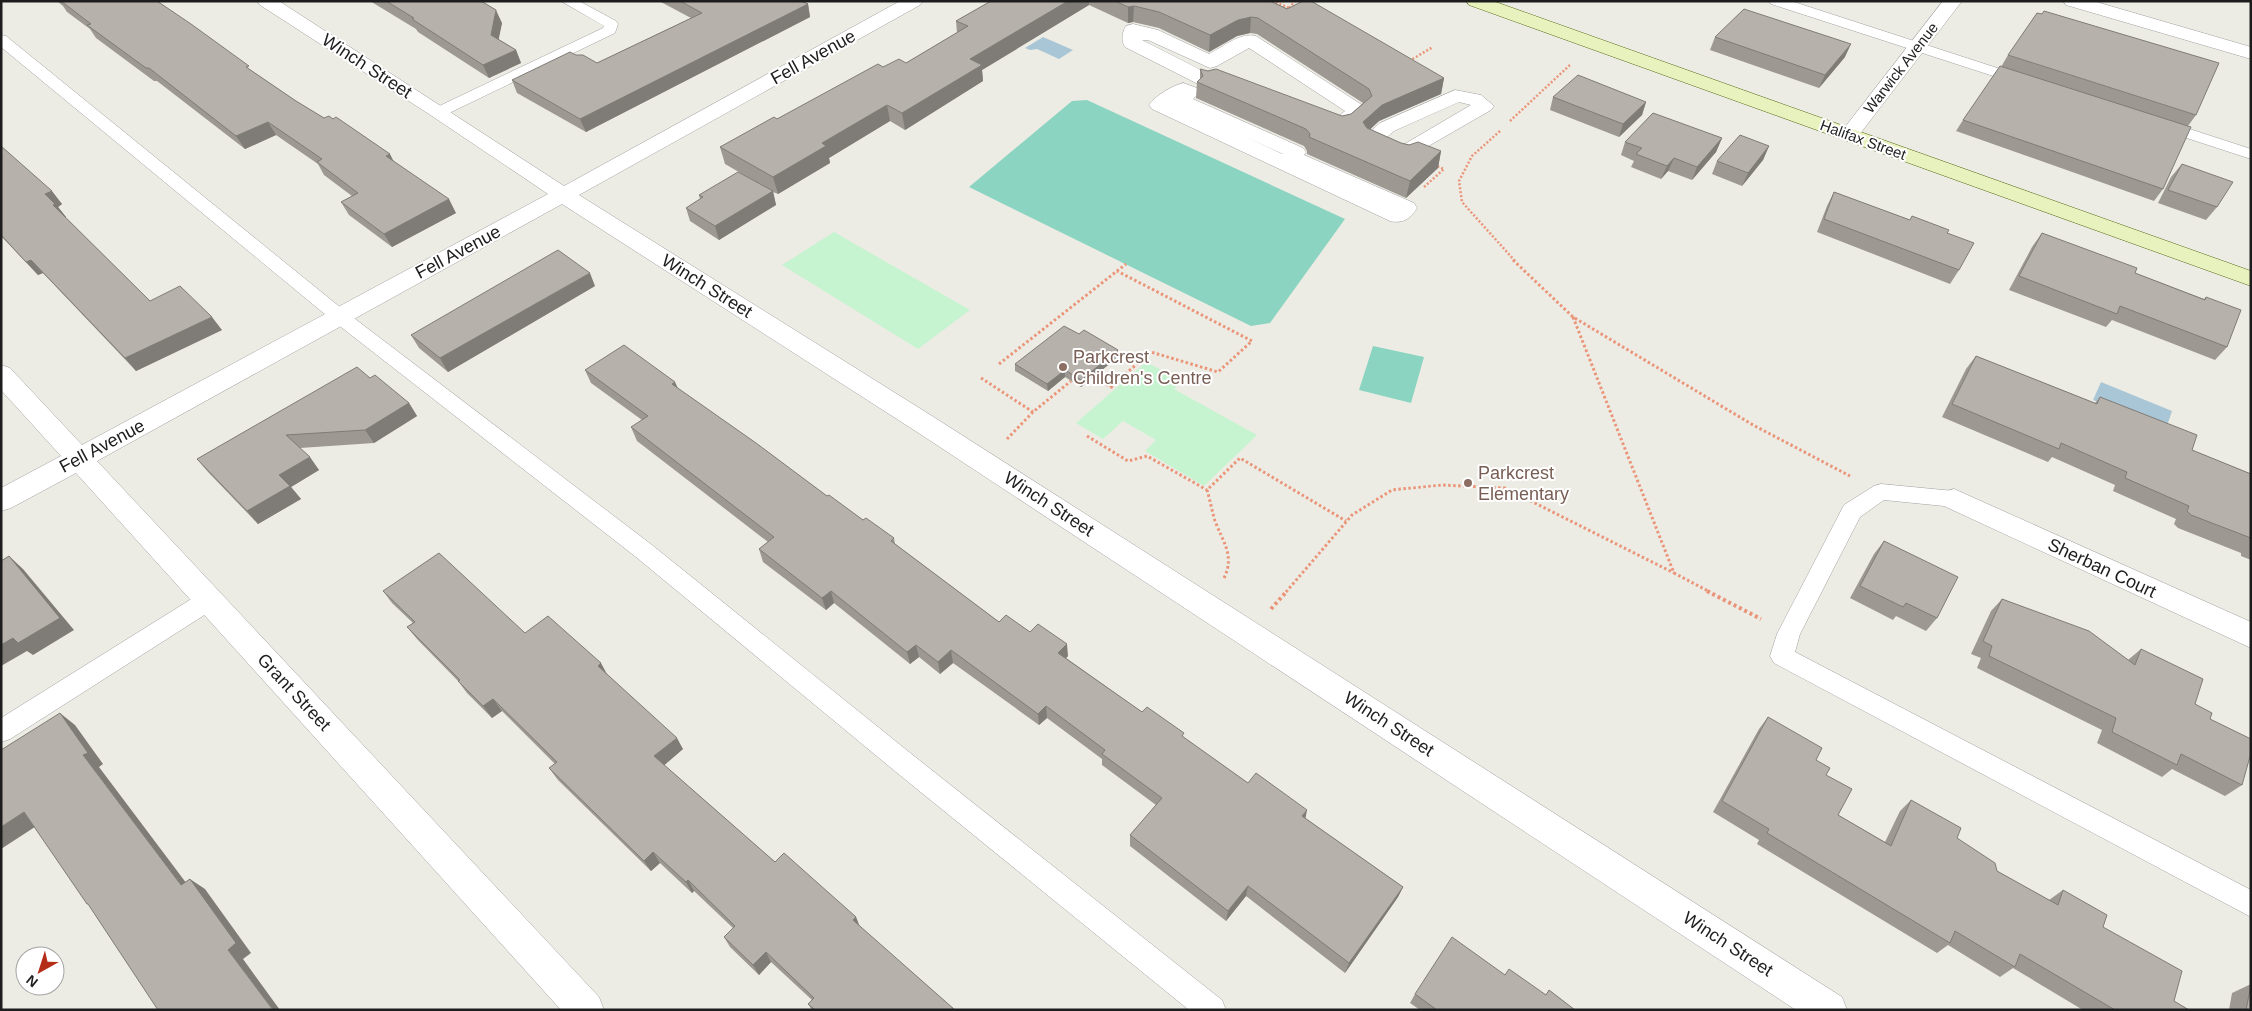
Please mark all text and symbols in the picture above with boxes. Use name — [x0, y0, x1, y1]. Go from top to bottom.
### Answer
street label: Warwick Avenue — [1860, 19, 1941, 116]
street label: Fell Avenue — [767, 26, 859, 88]
street label: Winch Street — [318, 30, 416, 102]
street label: Halifax Street — [1818, 116, 1909, 163]
street label: Fell Avenue — [412, 221, 504, 283]
street label: Winch Street — [658, 250, 756, 322]
place label: Parkcrest Children's Centre — [1073, 347, 1212, 388]
marker: Parkcrest Children's Centre — [1057, 361, 1069, 373]
street label: Fell Avenue — [56, 415, 148, 477]
place label: Parkcrest Elementary — [1478, 463, 1569, 504]
street label: Winch Street — [1000, 468, 1098, 540]
marker: Parkcrest Elementary — [1462, 477, 1474, 489]
street label: Sherban Court — [2045, 534, 2159, 602]
street label: Grant Street — [253, 649, 335, 735]
street label: Winch Street — [1340, 688, 1438, 760]
street label: Winch Street — [1679, 908, 1777, 980]
north arrow — [15, 946, 65, 996]
text: N — [23, 972, 41, 991]

